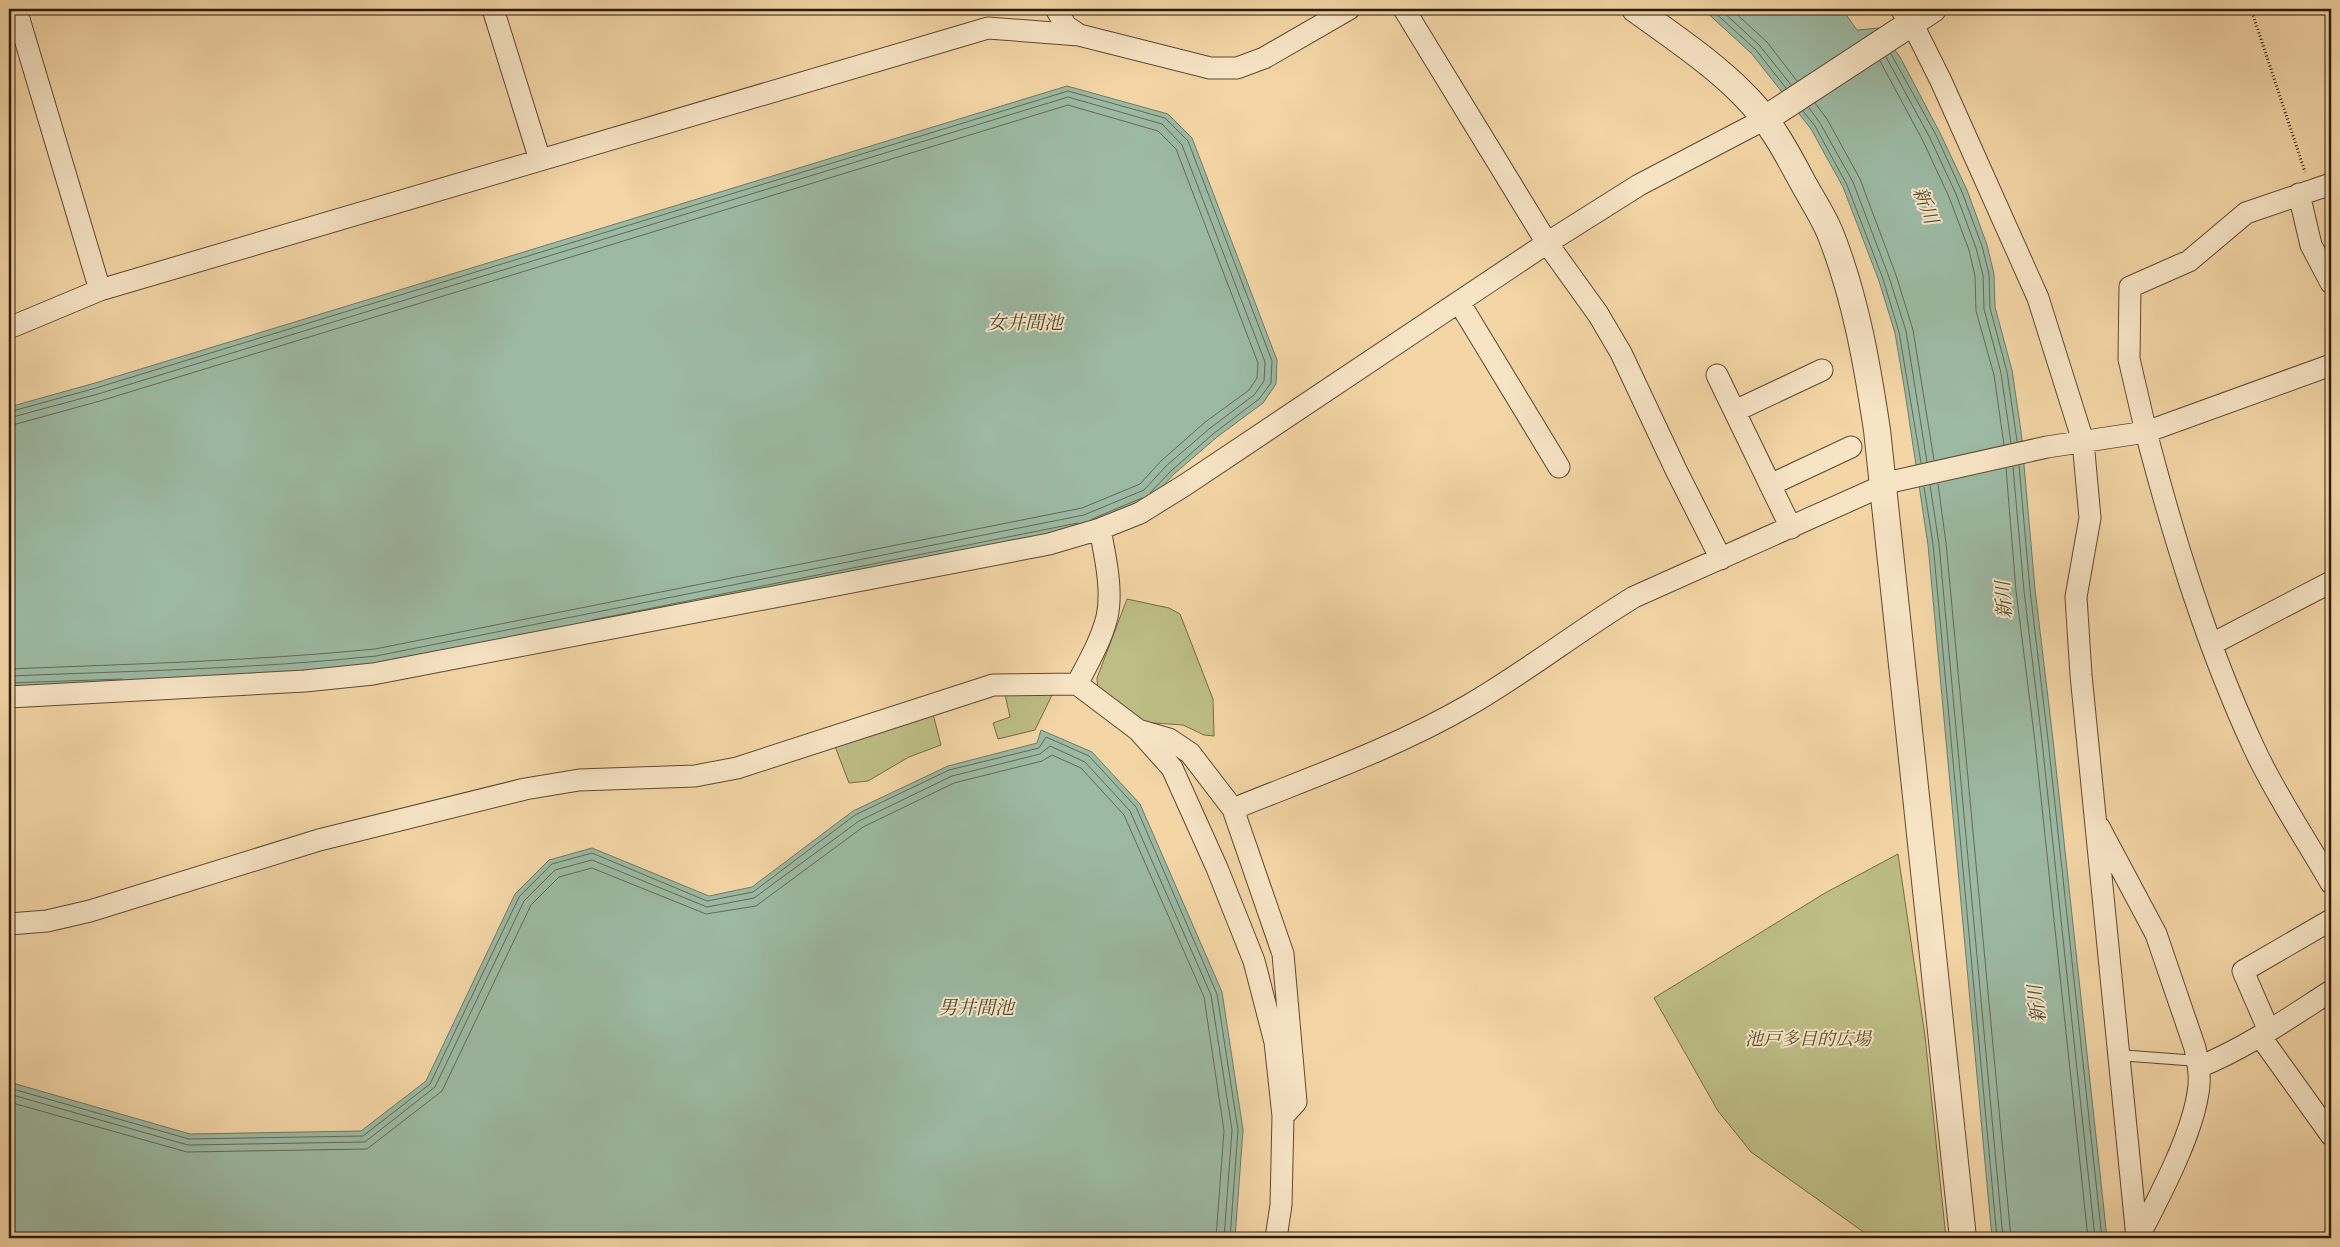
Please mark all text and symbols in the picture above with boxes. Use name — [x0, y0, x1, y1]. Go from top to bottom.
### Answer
water label: 新川 — [1906, 184, 1943, 230]
water label: 女井間池 — [987, 312, 1065, 336]
water label: 新川 — [1992, 578, 2018, 620]
water label: 新川 — [2024, 982, 2052, 1024]
water label: 男井間池 — [938, 997, 1016, 1021]
park label: 池戸多目的広場 — [1745, 1029, 1873, 1052]

